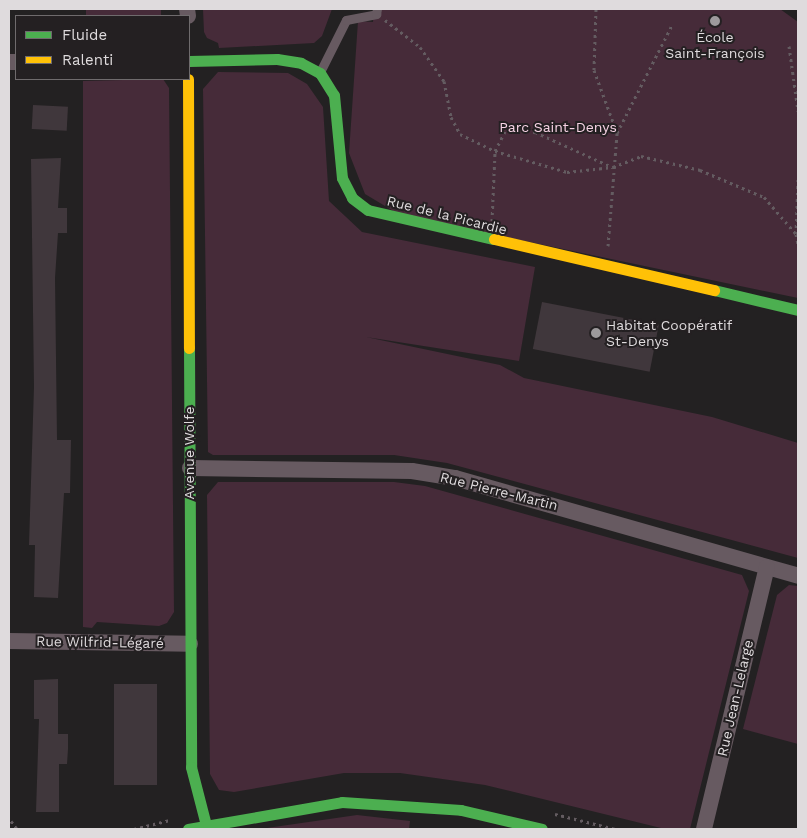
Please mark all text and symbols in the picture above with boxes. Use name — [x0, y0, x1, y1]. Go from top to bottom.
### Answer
legend — [15, 15, 190, 80]
marker: École Saint-François — [709, 15, 721, 27]
text: Fluide — [62, 26, 107, 44]
place label: École Saint-François — [665, 29, 765, 62]
text: Ralenti — [62, 51, 113, 69]
park label: Parc Saint-Denys — [499, 119, 617, 135]
street label: Rue de la Picardie — [385, 192, 509, 238]
place label: Habitat Coopératif St-Denys — [606, 317, 732, 350]
marker: Habitat Coopératif St-Denys — [590, 327, 602, 339]
street label: Avenue Wolfe — [181, 406, 197, 500]
street label: Rue Pierre-Martin — [438, 468, 560, 514]
street label: Rue Wilfrid-Légaré — [36, 632, 164, 652]
street label: Rue Jean-Lelarge — [713, 638, 757, 758]

